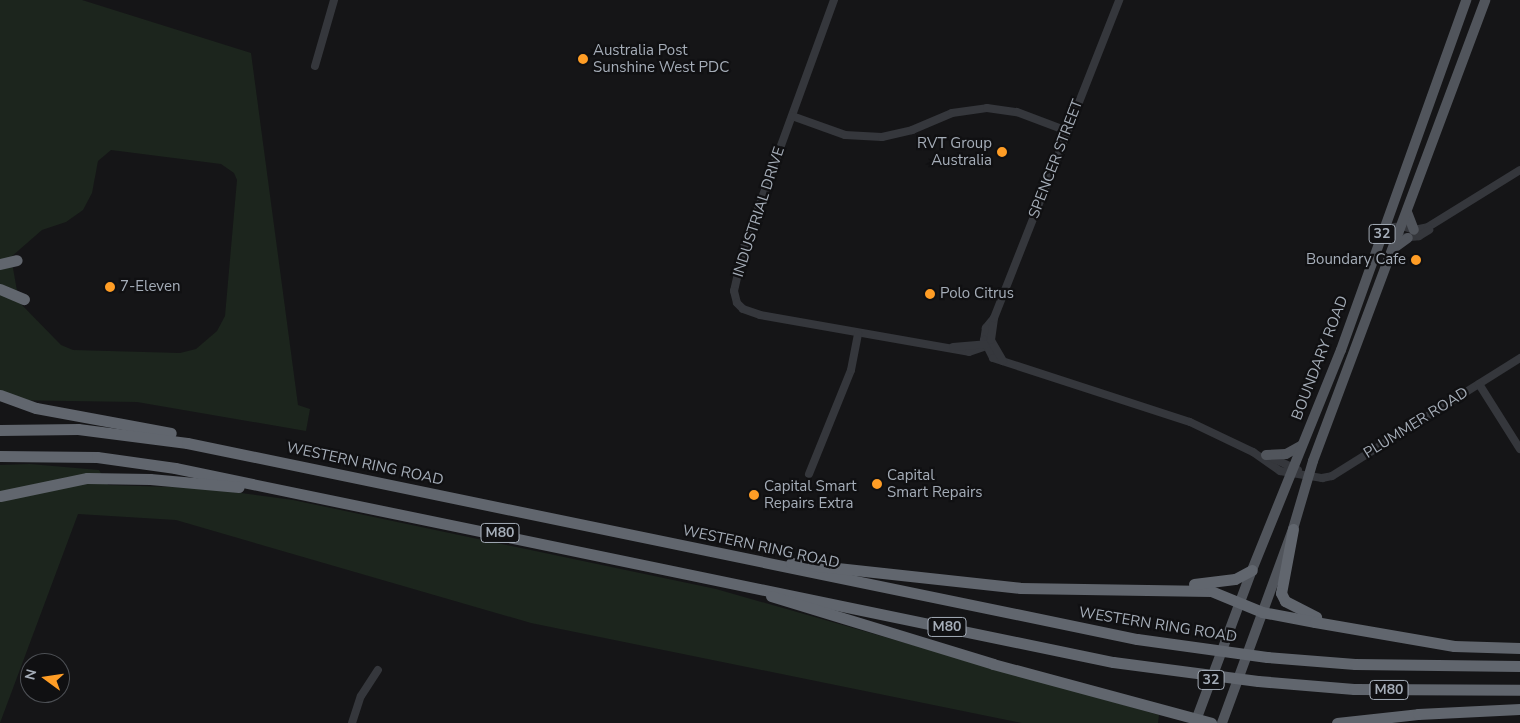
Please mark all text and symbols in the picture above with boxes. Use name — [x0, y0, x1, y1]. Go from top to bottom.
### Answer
place label: Australia Post Sunshine West PDC — [593, 41, 729, 76]
marker: Australia Post Sunshine West PDC — [577, 53, 589, 65]
street label: SPENCER STREET — [1025, 97, 1087, 221]
place label: RVT Group Australia — [917, 134, 992, 169]
street label: INDUSTRIAL DRIVE — [729, 145, 789, 279]
marker: RVT Group Australia — [996, 146, 1008, 158]
road number: 32 — [1368, 222, 1396, 245]
place label: Boundary Cafe — [1306, 251, 1406, 269]
marker: Boundary Cafe — [1410, 254, 1422, 266]
place label: 7-Eleven — [120, 278, 180, 296]
marker: 7-Eleven — [104, 281, 116, 293]
place label: Polo Citrus — [940, 285, 1014, 303]
marker: Polo Citrus — [924, 288, 936, 300]
street label: BOUNDARY ROAD — [1288, 293, 1352, 423]
street label: PLUMMER ROAD — [1360, 384, 1472, 462]
street label: WESTERN RING ROAD — [285, 439, 445, 489]
place label: Capital Smart Repairs — [887, 466, 982, 501]
place label: Capital Smart Repairs Extra — [764, 477, 857, 512]
marker: Capital Smart Repairs — [871, 478, 883, 490]
marker: Capital Smart Repairs Extra — [748, 489, 760, 501]
road number: M80 — [480, 522, 520, 544]
street label: WESTERN RING ROAD — [681, 522, 841, 572]
street label: WESTERN RING ROAD — [1078, 604, 1238, 646]
road number: M80 — [927, 616, 967, 638]
north arrow — [20, 653, 70, 703]
text: N — [20, 667, 41, 682]
road number: 32 — [1197, 668, 1225, 692]
road number: M80 — [1369, 678, 1409, 702]

